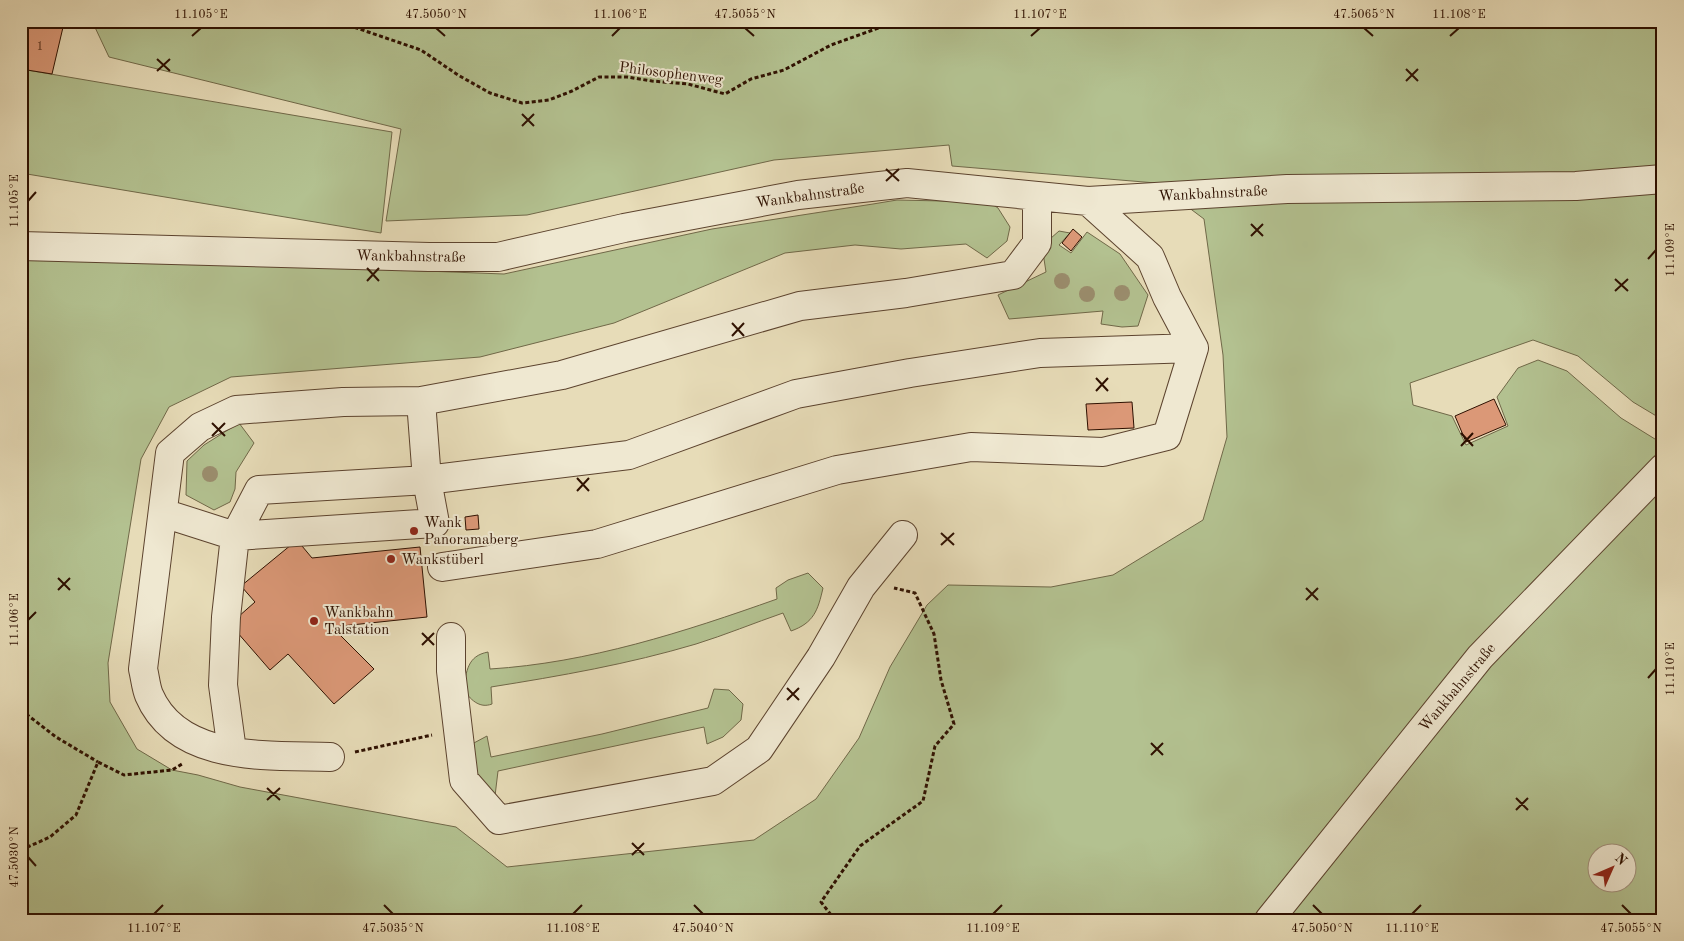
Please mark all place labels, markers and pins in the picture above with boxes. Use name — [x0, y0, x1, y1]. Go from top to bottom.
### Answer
place label: Wank Panoramaberg — [424, 516, 518, 548]
marker: Wank Panoramaberg — [408, 525, 420, 537]
marker: Wankstüberl — [385, 553, 397, 565]
place label: Wankstüberl — [401, 553, 484, 568]
place label: Wankbahn Talstation — [324, 606, 393, 638]
marker: Wankbahn Talstation — [308, 615, 320, 627]

